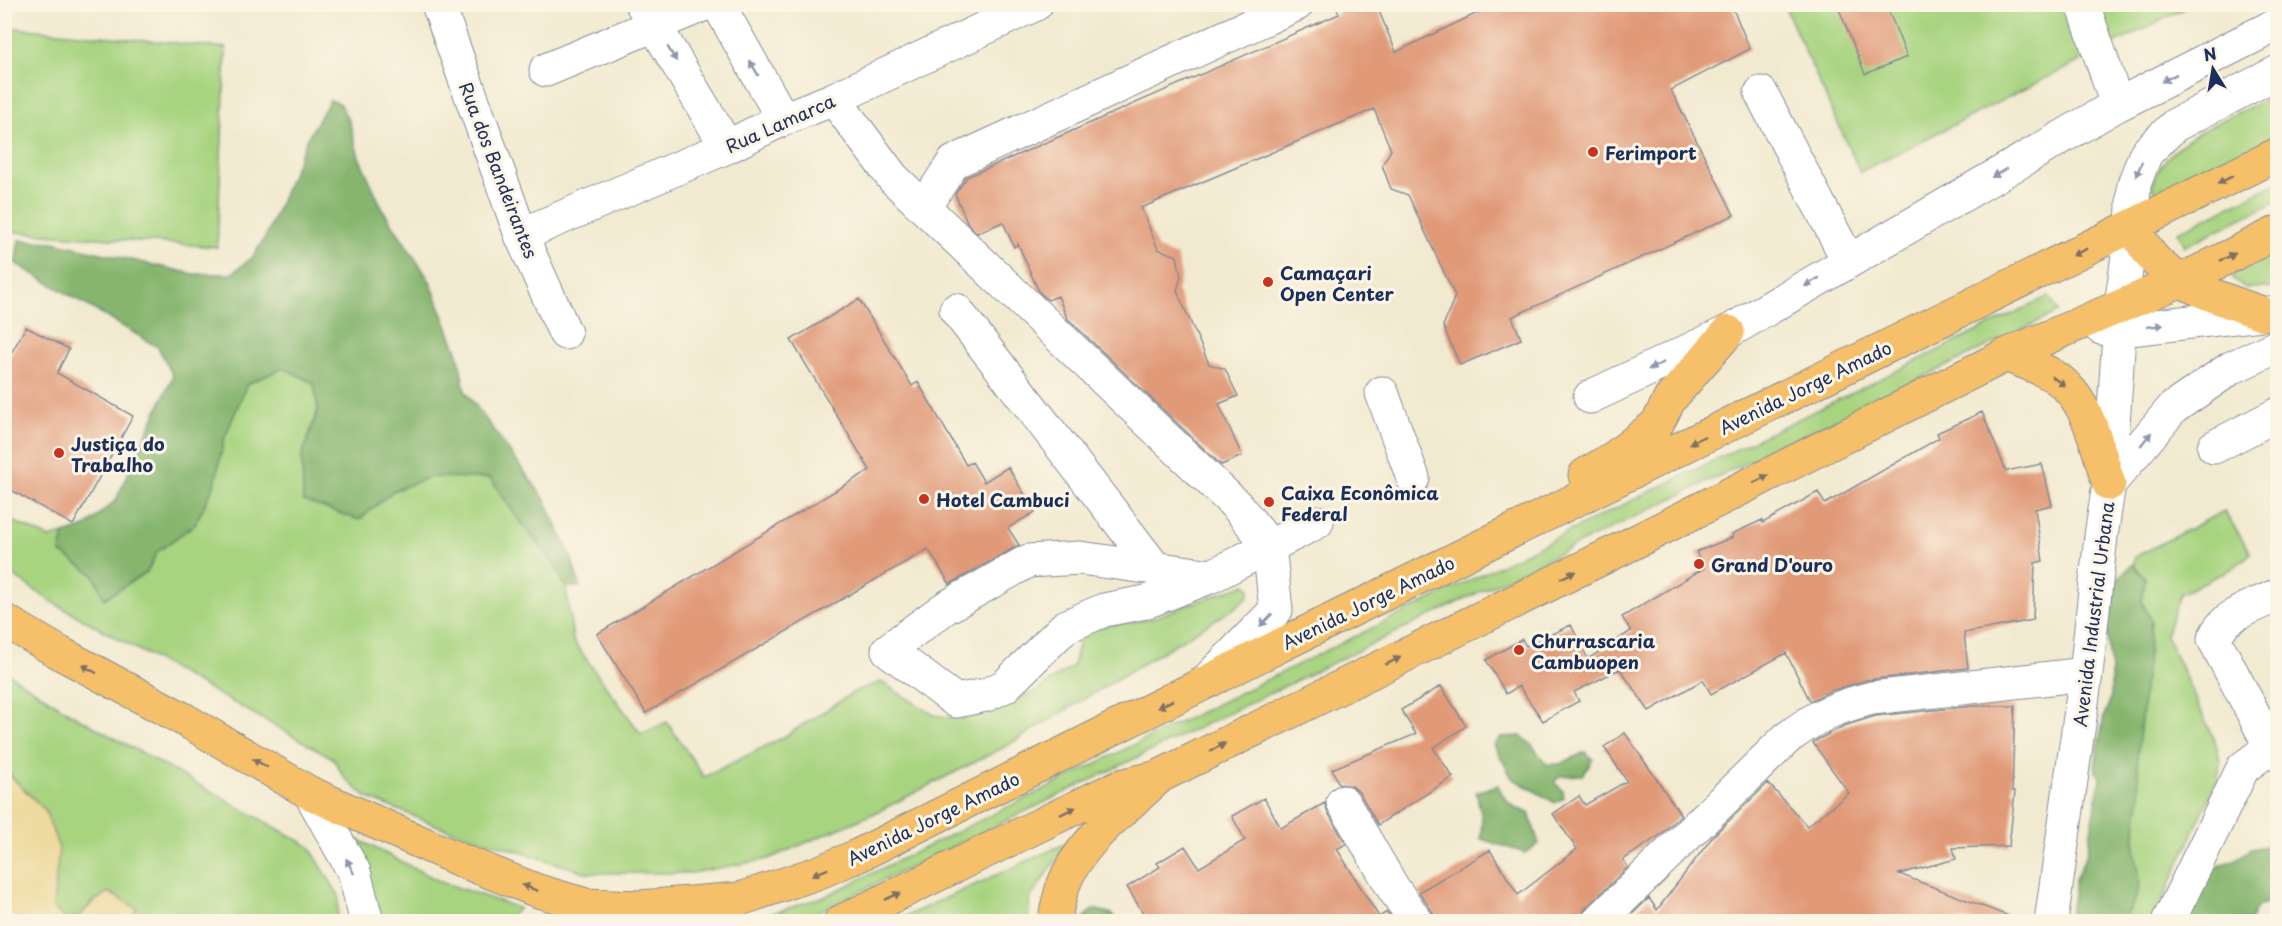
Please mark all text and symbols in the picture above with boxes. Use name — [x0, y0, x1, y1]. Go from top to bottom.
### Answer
north arrow — [2183, 39, 2243, 99]
text: N — [2201, 40, 2218, 66]
one-way arrow — [667, 46, 678, 62]
one-way arrow — [749, 60, 760, 76]
one-way arrow — [2161, 74, 2178, 83]
street label: Rua dos Bandeirantes — [453, 78, 545, 262]
street label: Rua Lamarca — [721, 87, 840, 159]
place label: Ferimport — [1605, 139, 1697, 166]
marker: Ferimport — [1586, 145, 1600, 159]
one-way arrow — [2134, 161, 2144, 179]
one-way arrow — [1991, 168, 2007, 179]
one-way arrow — [2217, 176, 2234, 185]
one-way arrow — [2071, 248, 2088, 257]
one-way arrow — [2219, 252, 2236, 262]
place label: Camaçari Open Center — [1280, 259, 1395, 307]
marker: Camaçari Open Center — [1261, 275, 1275, 289]
one-way arrow — [1804, 276, 1820, 287]
one-way arrow — [2146, 321, 2165, 331]
street label: Avenida Jorge Amado — [1714, 333, 1896, 441]
one-way arrow — [1648, 361, 1665, 370]
one-way arrow — [2050, 375, 2066, 387]
place label: Justiça do Trabalho — [71, 430, 165, 478]
one-way arrow — [2139, 431, 2152, 447]
one-way arrow — [1689, 435, 1706, 445]
marker: Justiça do Trabalho — [52, 446, 66, 460]
one-way arrow — [1753, 474, 1770, 484]
place label: Caixa Econômica Federal — [1281, 479, 1439, 527]
place label: Hotel Cambuci — [936, 486, 1069, 513]
marker: Hotel Cambuci — [917, 492, 931, 506]
marker: Caixa Econômica Federal — [1262, 495, 1276, 509]
street label: Avenida Industrial Urbana — [2066, 499, 2120, 728]
street label: Avenida Jorge Amado — [1277, 548, 1459, 656]
place label: Grand D'ouro — [1711, 551, 1833, 578]
marker: Grand D'ouro — [1692, 557, 1706, 571]
one-way arrow — [1560, 571, 1577, 580]
one-way arrow — [1260, 613, 1274, 627]
place label: Churrascaria Cambuopen — [1531, 627, 1656, 675]
marker: Churrascaria Cambuopen — [1512, 643, 1526, 657]
one-way arrow — [1384, 657, 1402, 667]
one-way arrow — [80, 664, 97, 674]
one-way arrow — [1156, 698, 1174, 708]
one-way arrow — [1209, 743, 1227, 753]
one-way arrow — [252, 758, 268, 769]
street label: Avenida Jorge Amado — [842, 764, 1024, 872]
one-way arrow — [1060, 807, 1077, 816]
one-way arrow — [345, 857, 355, 874]
one-way arrow — [811, 868, 829, 877]
one-way arrow — [521, 882, 539, 892]
one-way arrow — [884, 892, 901, 901]

